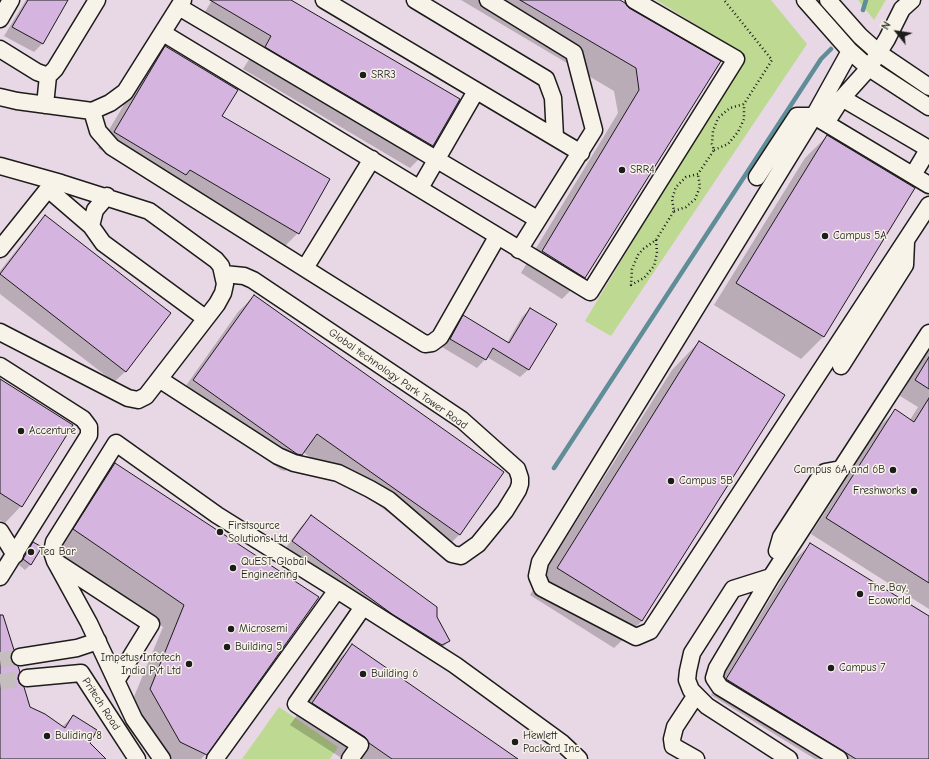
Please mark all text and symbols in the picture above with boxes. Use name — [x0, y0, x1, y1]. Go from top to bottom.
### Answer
north arrow — [877, 12, 917, 52]
text: N — [879, 19, 894, 32]
place label: SRR3 — [371, 68, 396, 82]
marker: SRR3 — [358, 70, 368, 80]
place label: SRR4 — [630, 163, 655, 177]
marker: SRR4 — [617, 165, 627, 175]
place label: Campus 5A — [833, 229, 887, 243]
marker: Campus 5A — [820, 231, 830, 241]
street label: Global technology Park Tower Road — [326, 326, 470, 432]
place label: Accenture — [29, 424, 76, 438]
marker: Accenture — [16, 426, 26, 436]
place label: Campus 6A and 6B — [794, 463, 885, 477]
marker: Campus 6A and 6B — [888, 465, 898, 475]
place label: Campus 5B — [679, 474, 733, 488]
marker: Campus 5B — [666, 476, 676, 486]
place label: Freshworks — [853, 484, 906, 498]
marker: Freshworks — [909, 486, 919, 496]
place label: Firstsource Solutions Ltd. — [228, 519, 290, 545]
marker: Firstsource Solutions Ltd. — [215, 527, 225, 537]
place label: Tea Bar — [39, 545, 76, 559]
marker: Tea Bar — [26, 547, 36, 557]
place label: QuEST Global Engineering — [241, 555, 307, 581]
marker: QuEST Global Engineering — [228, 563, 238, 573]
place label: The Bay, Ecoworld — [868, 581, 910, 607]
marker: The Bay, Ecoworld — [855, 589, 865, 599]
place label: Microsemi — [239, 622, 288, 636]
marker: Microsemi — [226, 624, 236, 634]
place label: Building 5 — [235, 640, 282, 654]
marker: Building 5 — [222, 642, 232, 652]
place label: Impetus Infotech India Pvt Ltd — [101, 651, 181, 677]
marker: Impetus Infotech India Pvt Ltd — [184, 659, 194, 669]
place label: Campus 7 — [839, 661, 885, 675]
marker: Campus 7 — [826, 663, 836, 673]
place label: Building 6 — [371, 667, 418, 681]
marker: Building 6 — [358, 669, 368, 679]
street label: Pritech Road — [79, 675, 123, 733]
place label: Buliding 8 — [55, 729, 102, 743]
place label: Hewlett Packard Inc — [523, 729, 580, 755]
marker: Buliding 8 — [42, 731, 52, 741]
marker: Hewlett Packard Inc — [510, 737, 520, 747]

